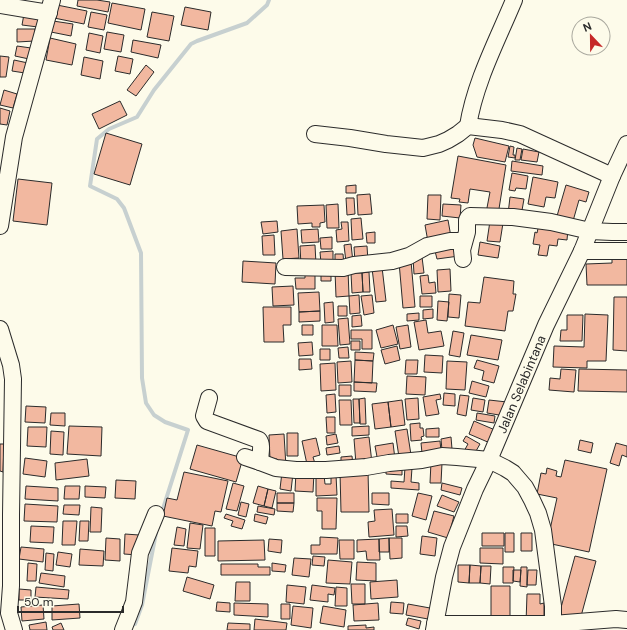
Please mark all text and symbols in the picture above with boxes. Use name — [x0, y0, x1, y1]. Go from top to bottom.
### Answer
north arrow — [571, 16, 611, 56]
text: N — [581, 19, 594, 35]
street label: Jalan Selabintana — [493, 332, 549, 436]
scale bar — [18, 588, 123, 614]
text: 50 m — [24, 594, 53, 610]

